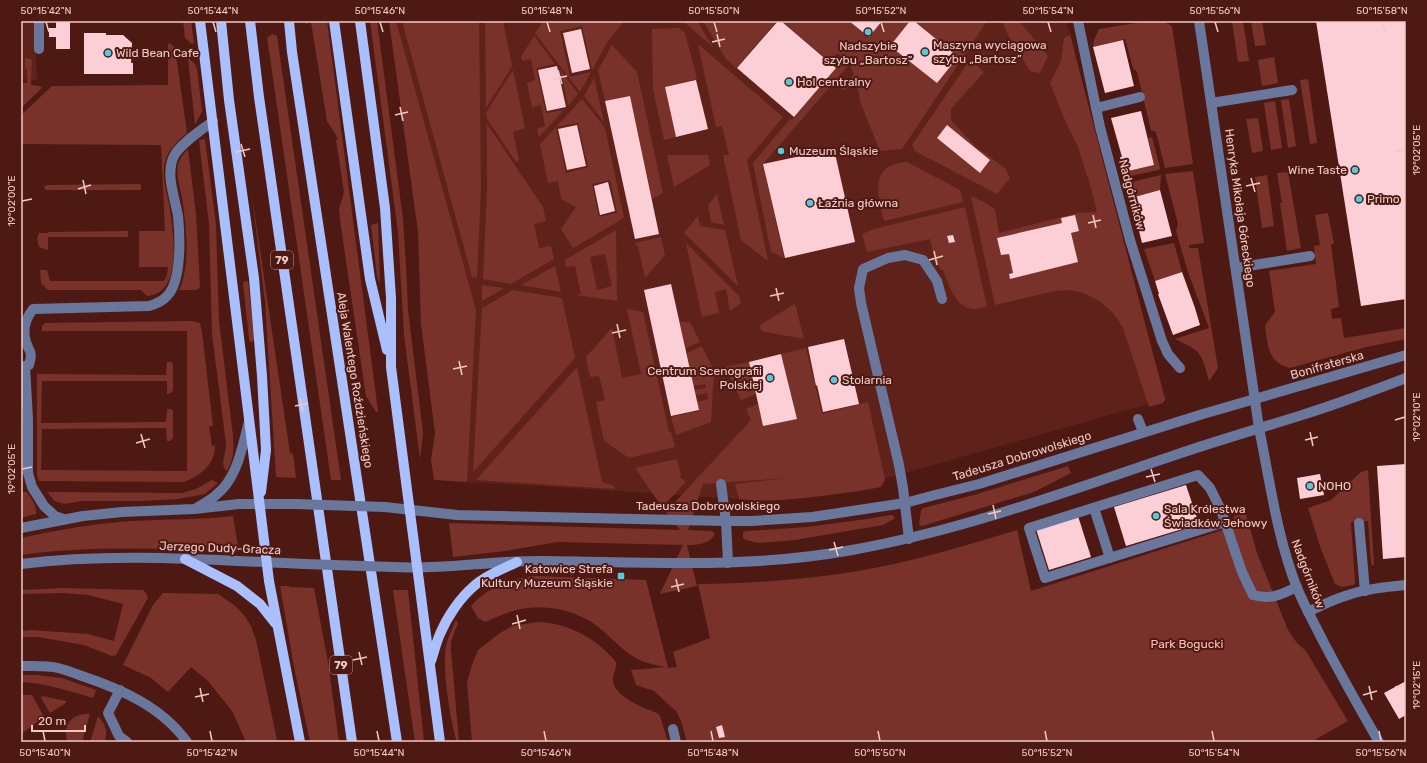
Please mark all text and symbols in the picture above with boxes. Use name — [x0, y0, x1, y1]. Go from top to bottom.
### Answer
text: 50°15'42"N — [21, 5, 71, 17]
text: 50°15'44"N — [188, 5, 239, 17]
text: 50°15'46"N — [355, 5, 405, 17]
text: 50°15'48"N — [521, 5, 573, 17]
text: 50°15'50"N — [688, 5, 740, 17]
text: 50°15'52"N — [855, 5, 907, 17]
text: 50°15'54"N — [1022, 5, 1074, 17]
text: 50°15'56"N — [1190, 5, 1240, 17]
text: 50°15'58"N — [1356, 5, 1408, 17]
marker: Nadszybie szybu „Bartosz” — [863, 27, 873, 37]
place label: Maszyna wyciągowa szybu „Bartosz” — [933, 38, 1047, 66]
place label: Nadszybie szybu „Bartosz” — [824, 39, 913, 67]
place label: Wild Bean Cafe — [116, 46, 199, 60]
marker: Maszyna wyciągowa szybu „Bartosz” — [920, 47, 930, 57]
marker: Wild Bean Cafe — [103, 48, 113, 58]
place label: Hol centralny — [797, 75, 872, 89]
marker: Hol centralny — [784, 77, 794, 87]
text: 19°02'05"E — [1411, 125, 1423, 175]
street label: Henryka Mikołaja Góreckiego — [1222, 128, 1258, 288]
place label: Muzeum Śląskie — [789, 144, 879, 158]
marker: Muzeum Śląskie — [776, 146, 786, 156]
street label: Nadgórników — [1116, 158, 1148, 232]
place label: Wine Taste — [1288, 163, 1347, 177]
marker: Wine Taste — [1350, 165, 1360, 175]
text: 19°02'00"E — [6, 176, 18, 227]
place label: Primo — [1367, 192, 1400, 206]
marker: Primo — [1354, 194, 1364, 204]
place label: Łaźnia główna — [818, 196, 898, 210]
marker: Łaźnia główna — [805, 198, 815, 208]
road number: 79 — [271, 251, 293, 269]
street label: Aleja Walentego Roździeńskiego — [334, 291, 376, 469]
street label: Bonifraterska — [1289, 348, 1365, 382]
place label: Centrum Scenografii Polskiej — [647, 364, 762, 392]
marker: Centrum Scenografii Polskiej — [765, 373, 775, 383]
place label: Stolarnia — [842, 373, 892, 387]
marker: Stolarnia — [829, 375, 839, 385]
text: 19°02'10"E — [1411, 393, 1423, 441]
street label: Tadeusza Dobrowolskiego — [951, 428, 1093, 484]
text: 19°02'05"E — [6, 444, 18, 494]
place label: NOHO — [1318, 479, 1351, 493]
marker: NOHO — [1305, 481, 1315, 491]
street label: Tadeusza Dobrowolskiego — [636, 499, 780, 513]
place label: Sala Królestwa Świadków Jehowy — [1164, 502, 1268, 530]
marker: Sala Królestwa Świadków Jehowy — [1151, 511, 1161, 521]
street label: Nadgórników — [1288, 537, 1328, 611]
street label: Jerzego Dudy-Gracza — [159, 539, 281, 557]
place label: Katowice Strefa Kultury Muzeum Śląskie — [481, 562, 613, 590]
marker: Katowice Strefa Kultury Muzeum Śląskie — [616, 571, 626, 581]
park label: Park Bogucki — [1151, 637, 1223, 651]
road number: 79 — [330, 656, 352, 674]
text: 19°02'15"E — [1411, 661, 1423, 709]
scale bar — [32, 707, 85, 733]
text: 20 m — [38, 714, 66, 728]
text: 50°15'40"N — [19, 747, 71, 759]
text: 50°15'42"N — [187, 747, 237, 759]
text: 50°15'44"N — [354, 747, 405, 759]
text: 50°15'46"N — [521, 747, 571, 759]
text: 50°15'48"N — [687, 747, 739, 759]
text: 50°15'50"N — [854, 747, 906, 759]
text: 50°15'52"N — [1021, 747, 1073, 759]
text: 50°15'54"N — [1188, 747, 1240, 759]
text: 50°15'56"N — [1356, 747, 1406, 759]

